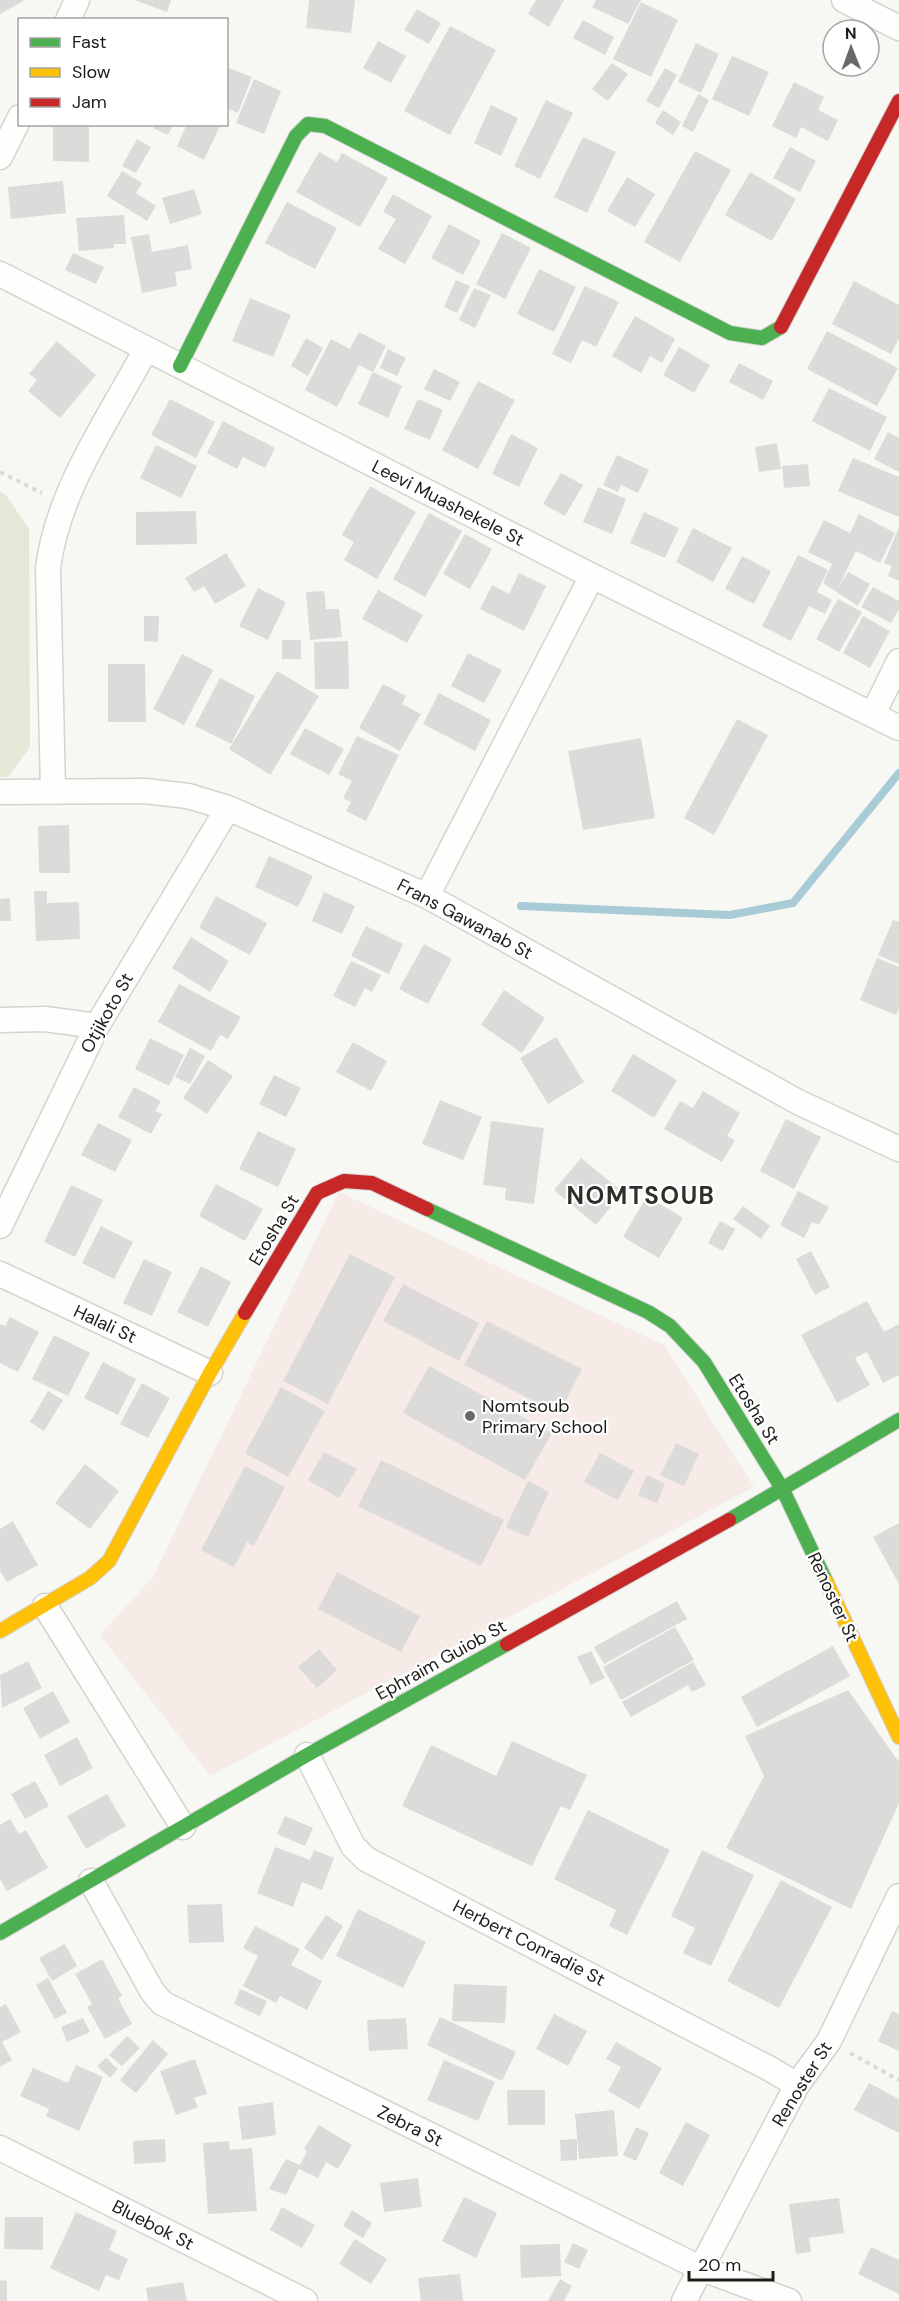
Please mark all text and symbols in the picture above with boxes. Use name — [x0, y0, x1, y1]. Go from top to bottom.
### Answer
legend — [18, 18, 228, 126]
north arrow — [821, 18, 881, 78]
text: N — [845, 23, 857, 44]
text: Fast — [72, 30, 107, 54]
text: Slow — [72, 60, 111, 84]
text: Jam — [72, 90, 107, 114]
street label: Leevi Muashekele St — [368, 454, 528, 552]
street label: Frans Gawanab St — [393, 873, 537, 965]
street label: Otjikoto St — [75, 969, 139, 1057]
district label: NOMTSOUB — [567, 1180, 715, 1211]
street label: Etosha St — [243, 1190, 305, 1270]
street label: Halali St — [70, 1299, 140, 1349]
street label: Etosha St — [723, 1369, 785, 1449]
place label: Nomtsoub Primary School — [482, 1394, 607, 1439]
marker: Nomtsoub Primary School — [463, 1409, 477, 1423]
street label: Renoster St — [802, 1548, 864, 1646]
street label: Ephraim Guiob St — [371, 1614, 511, 1706]
street label: Herbert Conradie St — [449, 1894, 609, 1992]
street label: Renoster St — [766, 2037, 838, 2131]
street label: Zebra St — [373, 2100, 447, 2152]
street label: Bluebok St — [108, 2194, 198, 2256]
scale bar — [689, 2244, 773, 2282]
text: 20 m — [698, 2253, 741, 2277]

